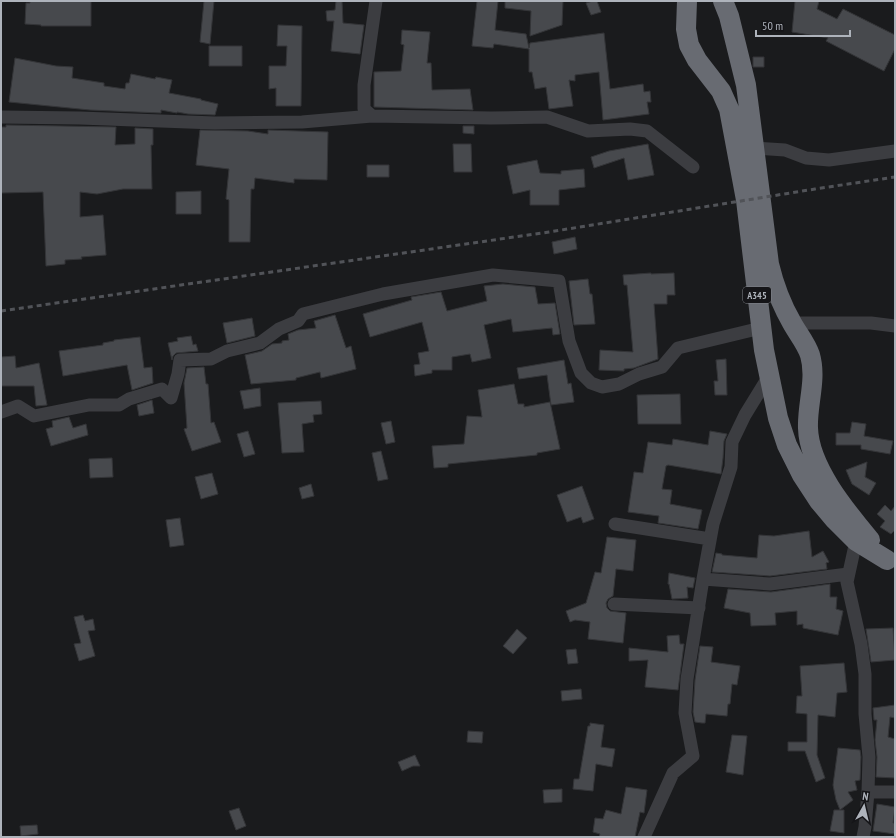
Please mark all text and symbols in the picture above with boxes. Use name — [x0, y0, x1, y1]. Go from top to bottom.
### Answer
scale bar — [756, 12, 850, 38]
text: 50 m — [762, 18, 783, 33]
road number: A345 — [743, 287, 771, 303]
north arrow — [844, 786, 884, 826]
text: N — [861, 789, 869, 803]

